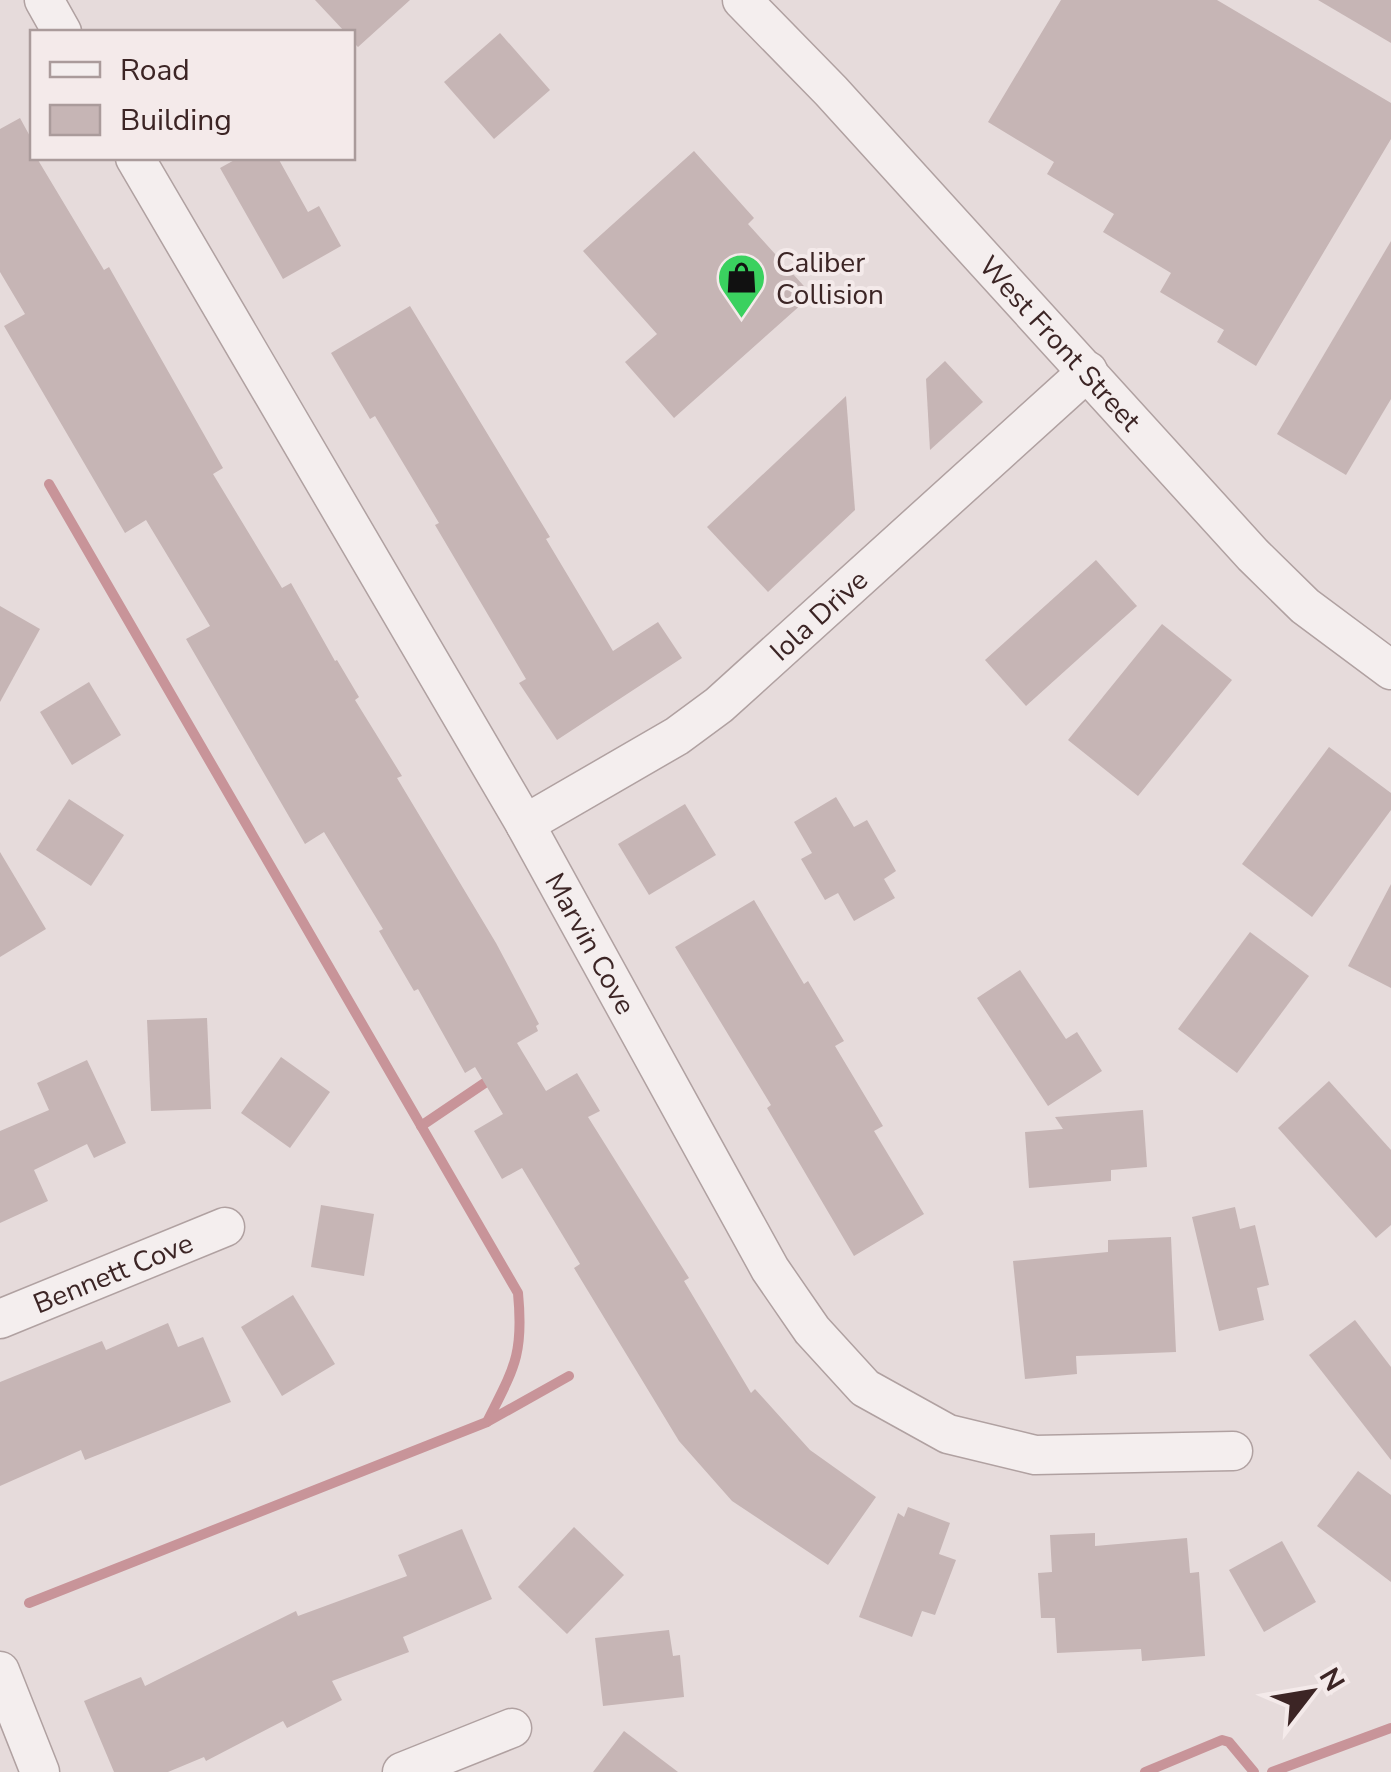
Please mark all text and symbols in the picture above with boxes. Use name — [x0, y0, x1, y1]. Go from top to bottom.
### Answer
legend — [30, 30, 355, 160]
text: Road — [120, 50, 190, 91]
text: Building — [120, 100, 232, 141]
place label: Caliber Collision — [776, 244, 884, 314]
street label: West Front Street — [970, 248, 1149, 440]
shop icon: Caliber Collision — [715, 252, 767, 320]
street label: Iola Drive — [762, 562, 876, 670]
street label: Marvin Cove — [536, 866, 644, 1021]
street label: Bennett Cove — [28, 1224, 199, 1323]
north arrow — [1261, 1642, 1361, 1742]
text: N — [1310, 1661, 1353, 1698]

